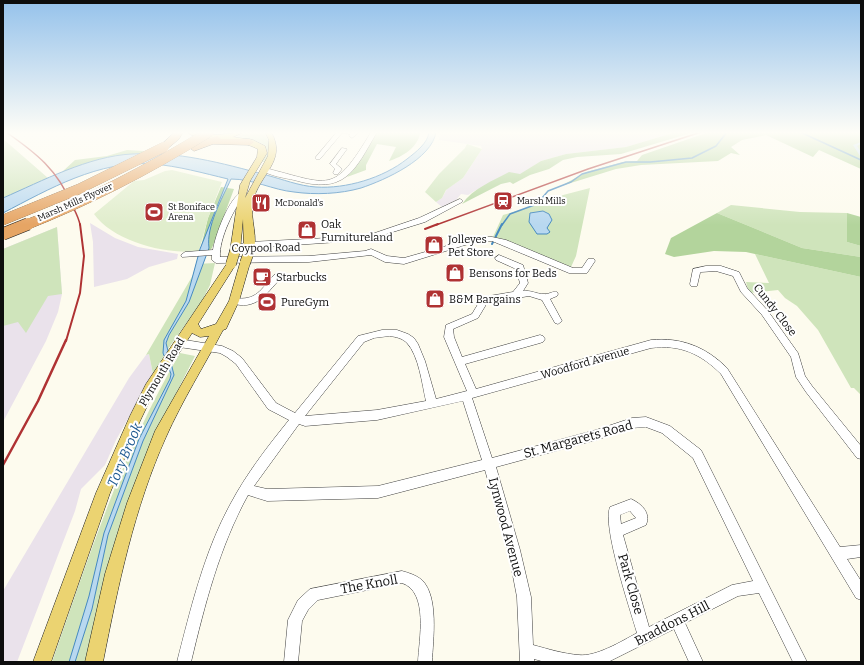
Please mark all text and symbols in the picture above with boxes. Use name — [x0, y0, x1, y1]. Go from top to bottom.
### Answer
street label: Marsh Mills Flyover — [36, 181, 114, 223]
station icon: Marsh Mills — [492, 190, 514, 212]
restaurant icon: McDonald's — [250, 192, 272, 214]
place label: Marsh Mills — [517, 196, 566, 206]
place label: McDonald's — [275, 198, 323, 208]
sports icon: St Boniface Arena — [143, 201, 165, 223]
place label: St Boniface Arena — [168, 202, 215, 222]
place label: Oak Furnitureland — [321, 218, 393, 244]
shop icon: Oak Furnitureland — [296, 219, 318, 241]
place label: Jolleyes Pet Store — [447, 233, 494, 259]
shop icon: Jolleyes Pet Store — [423, 234, 445, 256]
street label: Coypool Road — [231, 241, 301, 255]
shop icon: Bensons for Beds — [444, 262, 466, 284]
cafe icon: Starbucks — [251, 266, 273, 288]
place label: Bensons for Beds — [469, 267, 557, 280]
place label: Starbucks — [276, 271, 327, 284]
street label: Cundy Close — [751, 281, 799, 339]
shop icon: B&M Bargains — [424, 288, 446, 310]
sports icon: PureGym — [256, 291, 278, 313]
place label: B&M Bargains — [449, 293, 521, 306]
place label: PureGym — [281, 296, 330, 309]
street label: Plymouth Road — [136, 335, 188, 409]
street label: Woodford Avenue — [539, 344, 631, 382]
street label: St. Margarets Road — [522, 417, 634, 461]
water label: Tory Brook — [104, 420, 146, 490]
street label: Lynwood Avenue — [486, 476, 526, 578]
street label: Park Close — [615, 552, 647, 616]
street label: The Knoll — [339, 572, 399, 596]
street label: Braddons Hill — [632, 598, 712, 648]

